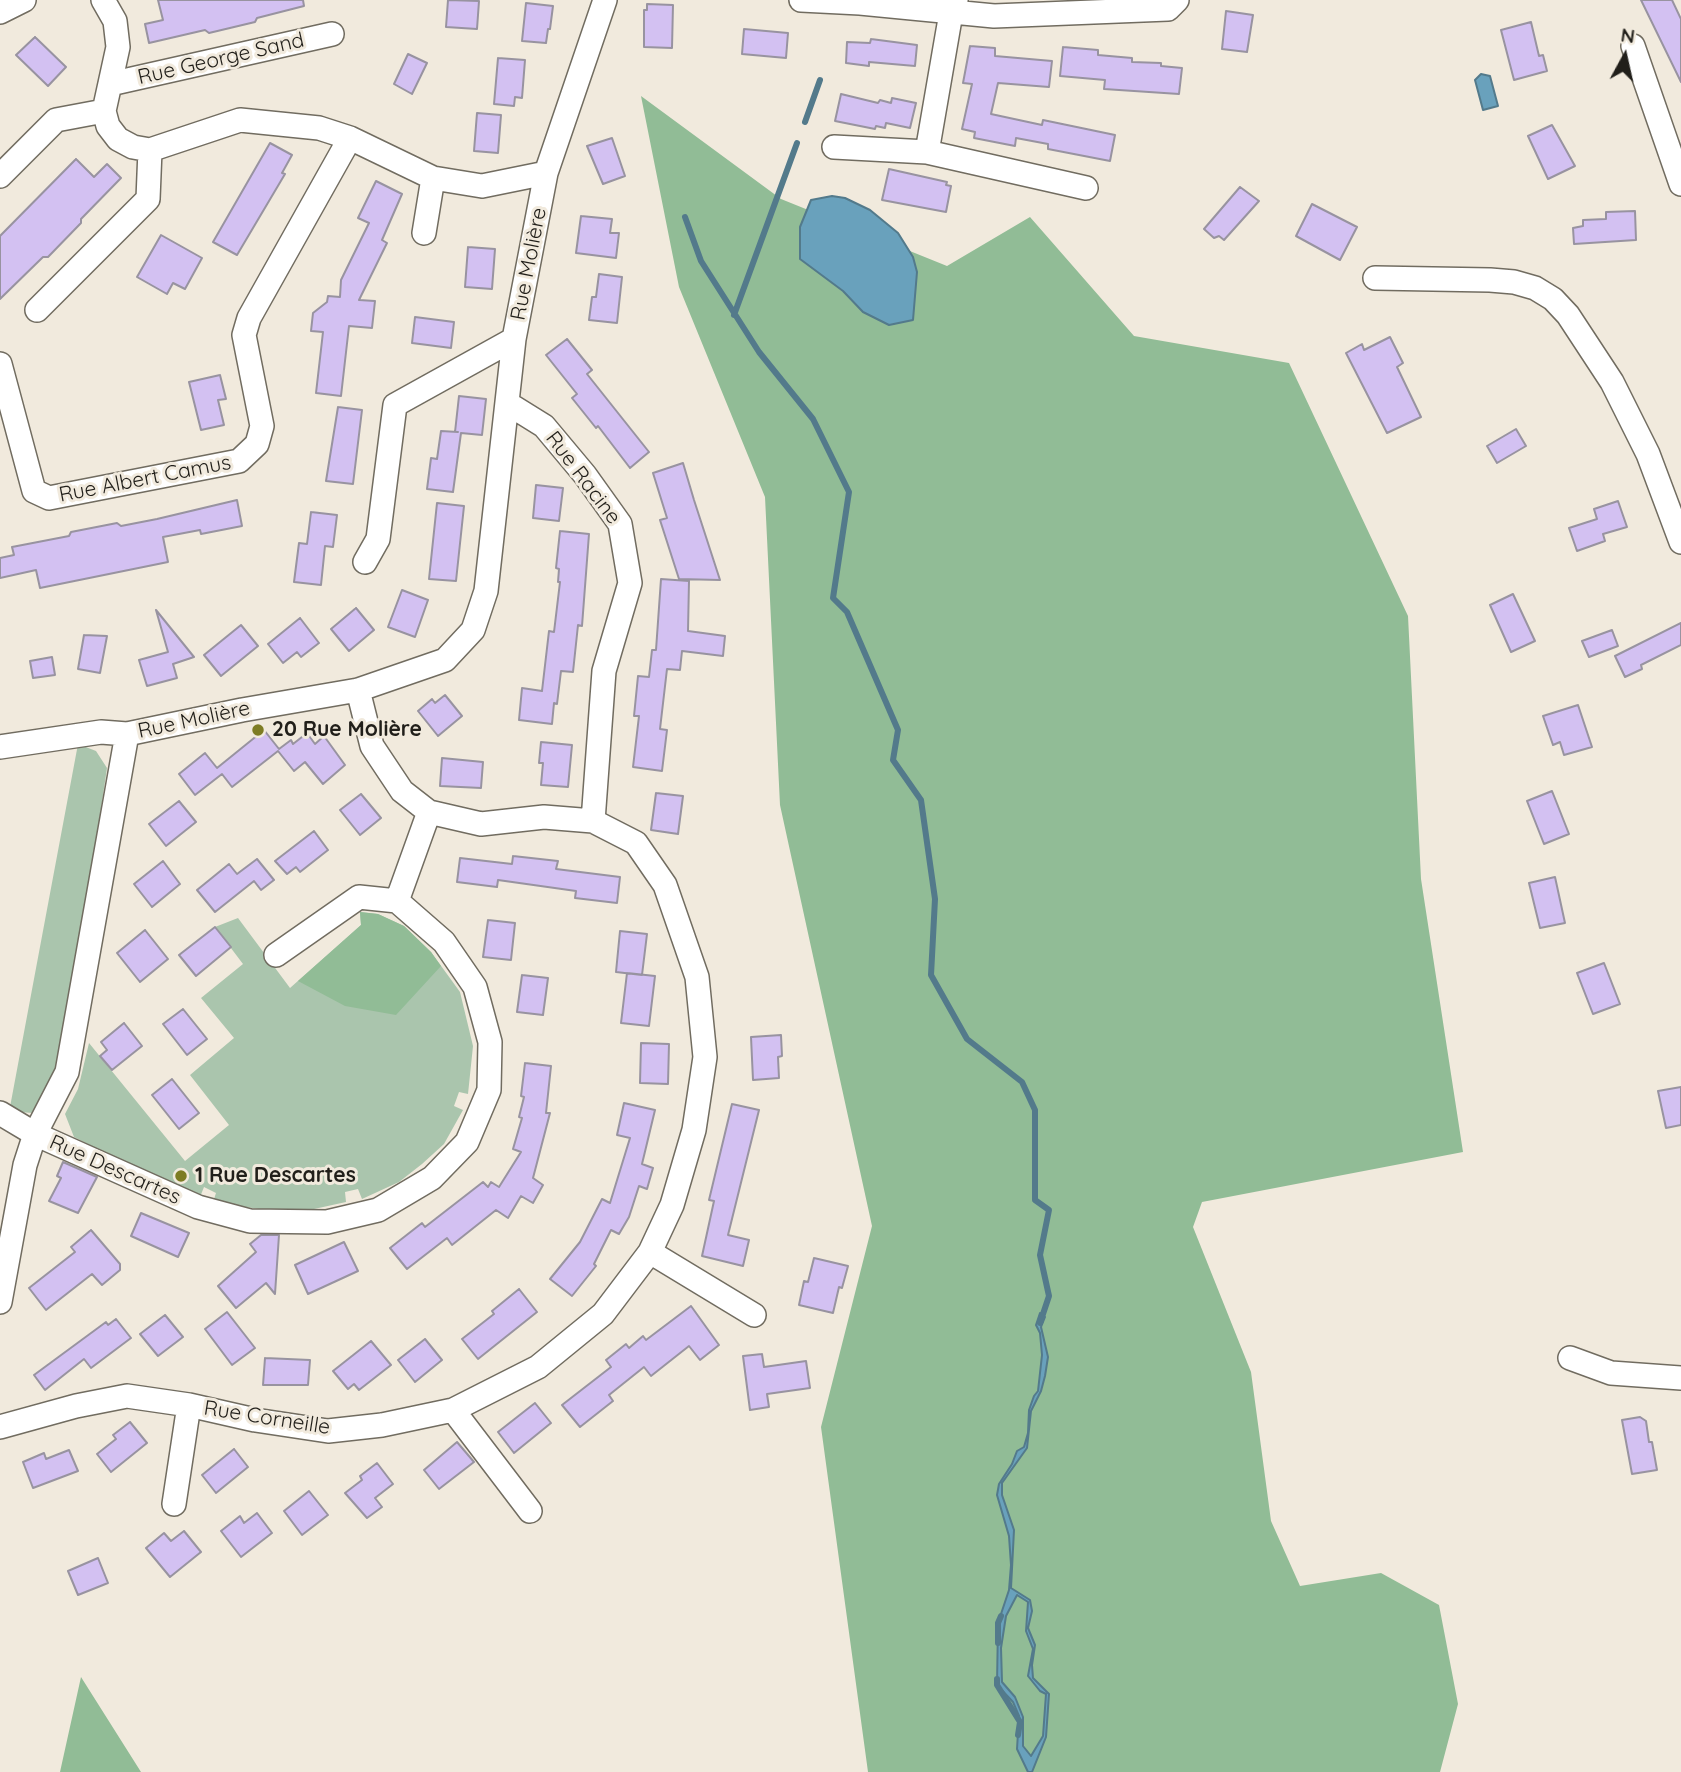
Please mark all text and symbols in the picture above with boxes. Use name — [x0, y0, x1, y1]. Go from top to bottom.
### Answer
north arrow — [1590, 21, 1660, 91]
text: N — [1619, 22, 1637, 48]
street label: Rue George Sand — [135, 28, 307, 90]
street label: Rue Molière — [506, 206, 552, 322]
street label: Rue Racine — [540, 427, 626, 529]
street label: Rue Albert Camus — [57, 450, 233, 508]
street label: Rue Molière — [136, 696, 252, 744]
place label: 20 Rue Molière — [272, 717, 422, 743]
marker: 20 Rue Molière — [250, 722, 266, 738]
street label: Rue Descartes — [46, 1130, 184, 1210]
place label: 1 Rue Descartes — [195, 1163, 356, 1189]
marker: 1 Rue Descartes — [173, 1168, 189, 1184]
street label: Rue Corneille — [202, 1396, 332, 1440]

